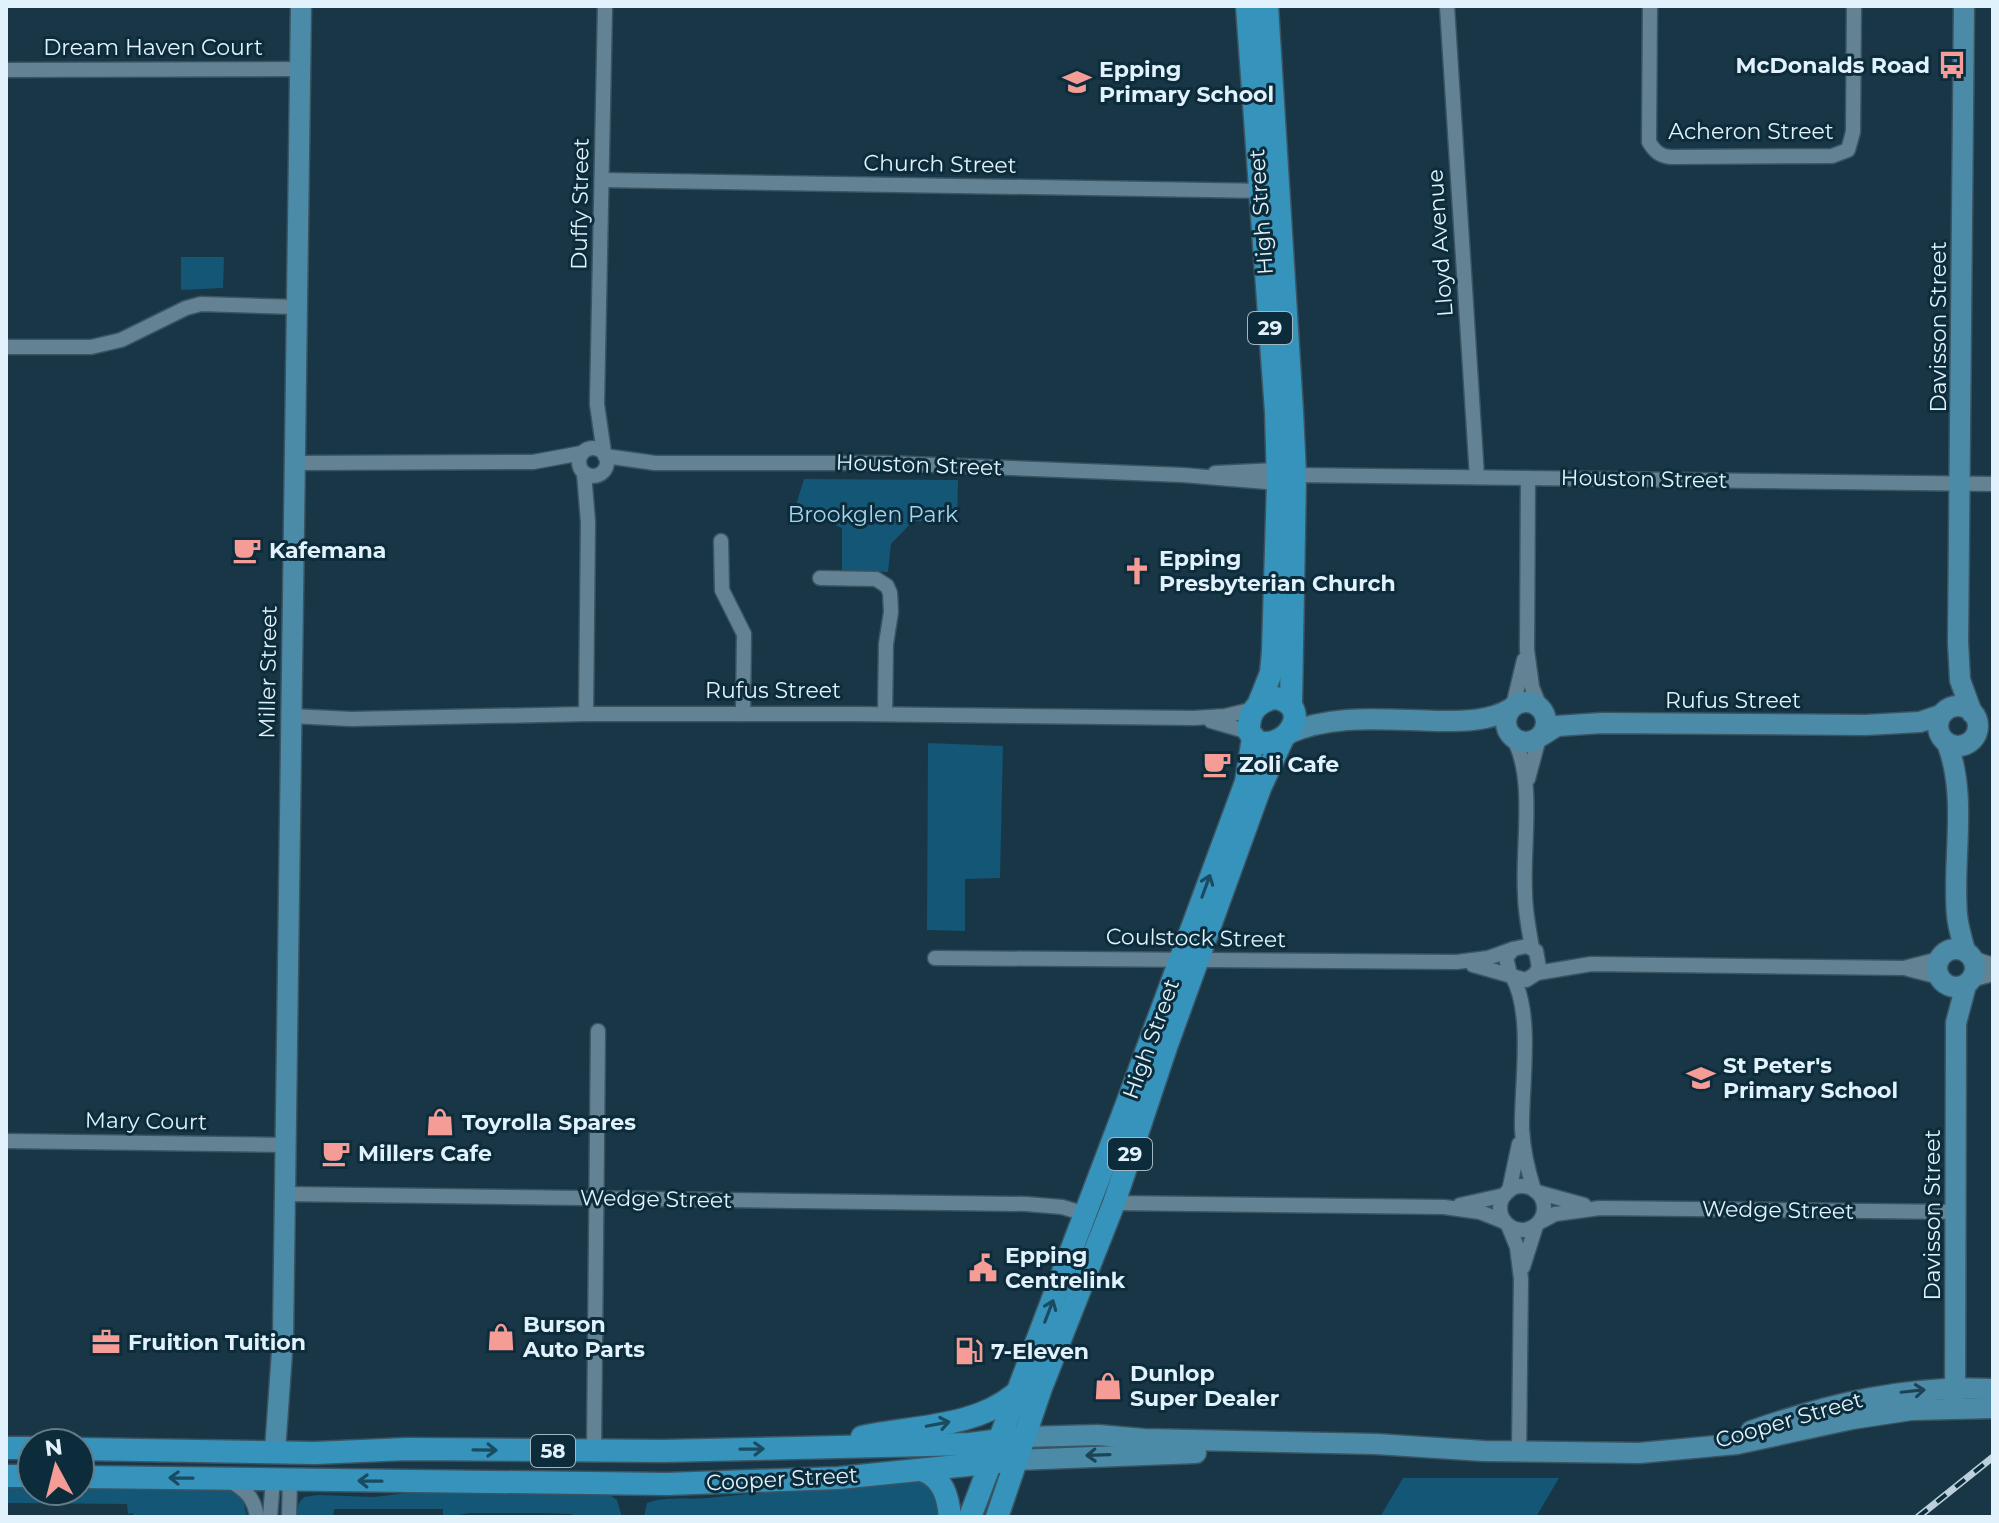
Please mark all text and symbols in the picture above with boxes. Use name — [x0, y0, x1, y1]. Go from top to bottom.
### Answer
street label: Dream Haven Court — [43, 34, 263, 61]
bus stop icon: McDonalds Road — [1937, 50, 1967, 80]
place label: McDonalds Road — [1736, 52, 1930, 79]
place label: Epping Primary School — [1099, 56, 1274, 108]
school or university icon: Epping Primary School — [1062, 67, 1092, 97]
street label: Acheron Street — [1668, 118, 1834, 145]
street label: Duffy Street — [565, 138, 595, 270]
street label: High Street — [1243, 148, 1279, 276]
street label: Church Street — [863, 149, 1017, 179]
street label: Lloyd Avenue — [1421, 168, 1459, 318]
street label: Davisson Street — [1925, 241, 1952, 413]
road number: 29 — [1248, 312, 1292, 344]
street label: Houston Street — [835, 449, 1003, 481]
street label: Houston Street — [1560, 464, 1728, 494]
park label: Brookglen Park — [788, 501, 959, 528]
cafe icon: Kafemana — [232, 535, 262, 565]
place label: Kafemana — [269, 537, 386, 564]
place label: Epping Presbyterian Church — [1159, 545, 1396, 597]
church icon: Epping Presbyterian Church — [1122, 556, 1152, 586]
street label: Miller Street — [253, 605, 283, 739]
street label: Rufus Street — [705, 677, 841, 704]
street label: Rufus Street — [1665, 687, 1801, 714]
cafe icon: Zoli Cafe — [1202, 749, 1232, 779]
place label: Zoli Cafe — [1239, 751, 1339, 778]
one-way arrow — [1200, 875, 1214, 899]
street label: Coulstock Street — [1106, 923, 1286, 953]
street label: High Street — [1117, 975, 1185, 1103]
place label: St Peter's Primary School — [1723, 1052, 1898, 1104]
school or university icon: St Peter's Primary School — [1686, 1063, 1716, 1093]
street label: Mary Court — [85, 1106, 207, 1136]
shop icon: Toyrolla Spares — [425, 1107, 455, 1137]
place label: Toyrolla Spares — [462, 1109, 636, 1136]
street label: Davisson Street — [1919, 1129, 1946, 1301]
cafe icon: Millers Cafe — [321, 1138, 351, 1168]
road number: 29 — [1108, 1138, 1152, 1170]
place label: Millers Cafe — [358, 1140, 492, 1167]
street label: Wedge Street — [580, 1184, 732, 1214]
street label: Wedge Street — [1702, 1195, 1854, 1225]
place label: Epping Centrelink — [1005, 1242, 1126, 1294]
public building icon: Epping Centrelink — [968, 1253, 998, 1283]
one-way arrow — [1043, 1299, 1057, 1324]
place label: Burson Auto Parts — [522, 1311, 645, 1363]
shop icon: Burson Auto Parts — [486, 1322, 516, 1352]
office icon: Fruition Tuition — [91, 1327, 121, 1357]
place label: Fruition Tuition — [128, 1329, 306, 1356]
fuel station icon: 7-Eleven — [954, 1336, 984, 1366]
place label: 7-Eleven — [991, 1338, 1089, 1365]
place label: Dunlop Super Dealer — [1130, 1360, 1279, 1412]
shop icon: Dunlop Super Dealer — [1093, 1371, 1123, 1401]
one-way arrow — [1900, 1383, 1926, 1398]
street label: Cooper Street — [1712, 1386, 1866, 1454]
one-way arrow — [924, 1416, 950, 1431]
north arrow — [16, 1427, 96, 1507]
text: N — [43, 1433, 64, 1462]
road number: 58 — [531, 1435, 575, 1467]
one-way arrow — [471, 1442, 498, 1458]
one-way arrow — [738, 1442, 765, 1457]
one-way arrow — [1085, 1447, 1112, 1462]
street label: Cooper Street — [705, 1462, 859, 1496]
one-way arrow — [168, 1470, 195, 1486]
one-way arrow — [357, 1473, 384, 1489]

